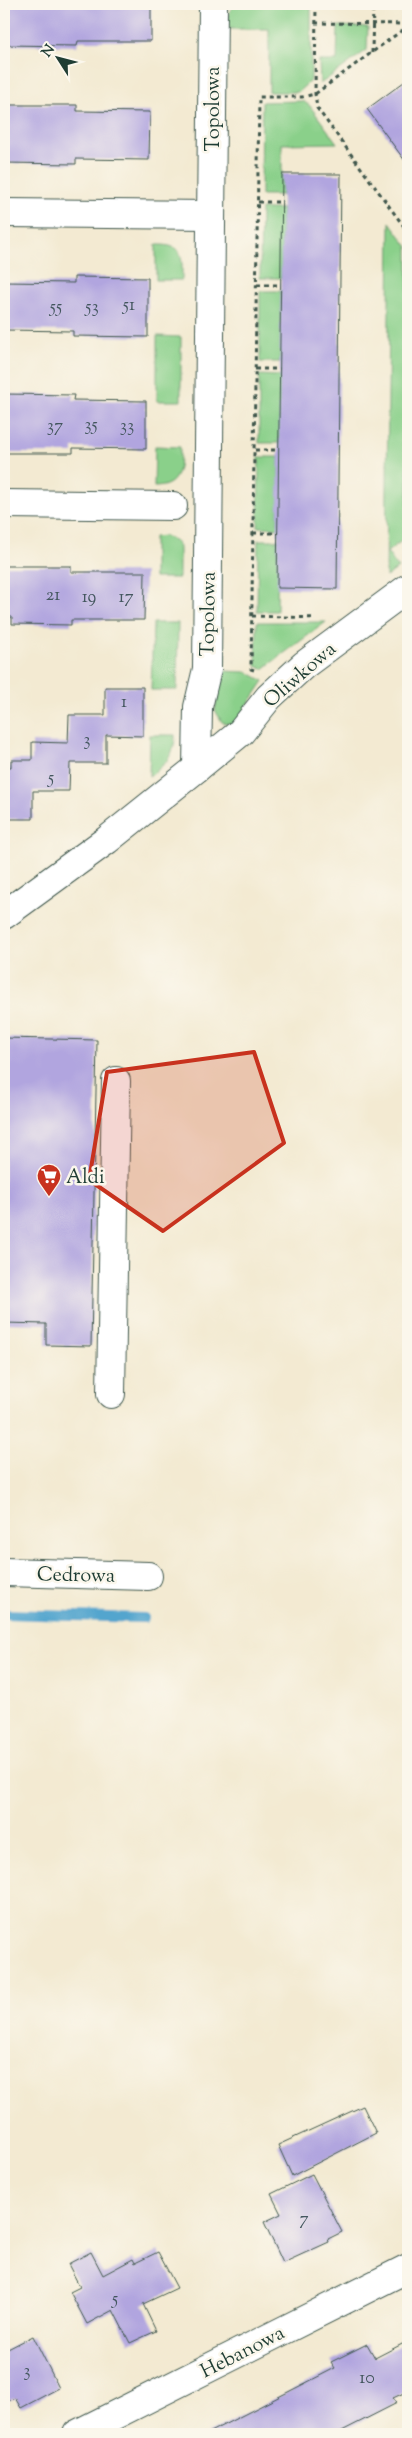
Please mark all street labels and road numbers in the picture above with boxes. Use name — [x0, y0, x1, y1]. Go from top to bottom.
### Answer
street label: Topolowa — [200, 67, 229, 151]
street label: Topolowa — [194, 571, 225, 657]
street label: Oliwkowa — [258, 636, 343, 716]
street label: Cedrowa — [37, 1561, 115, 1592]
street label: Hebanowa — [196, 2320, 290, 2387]

